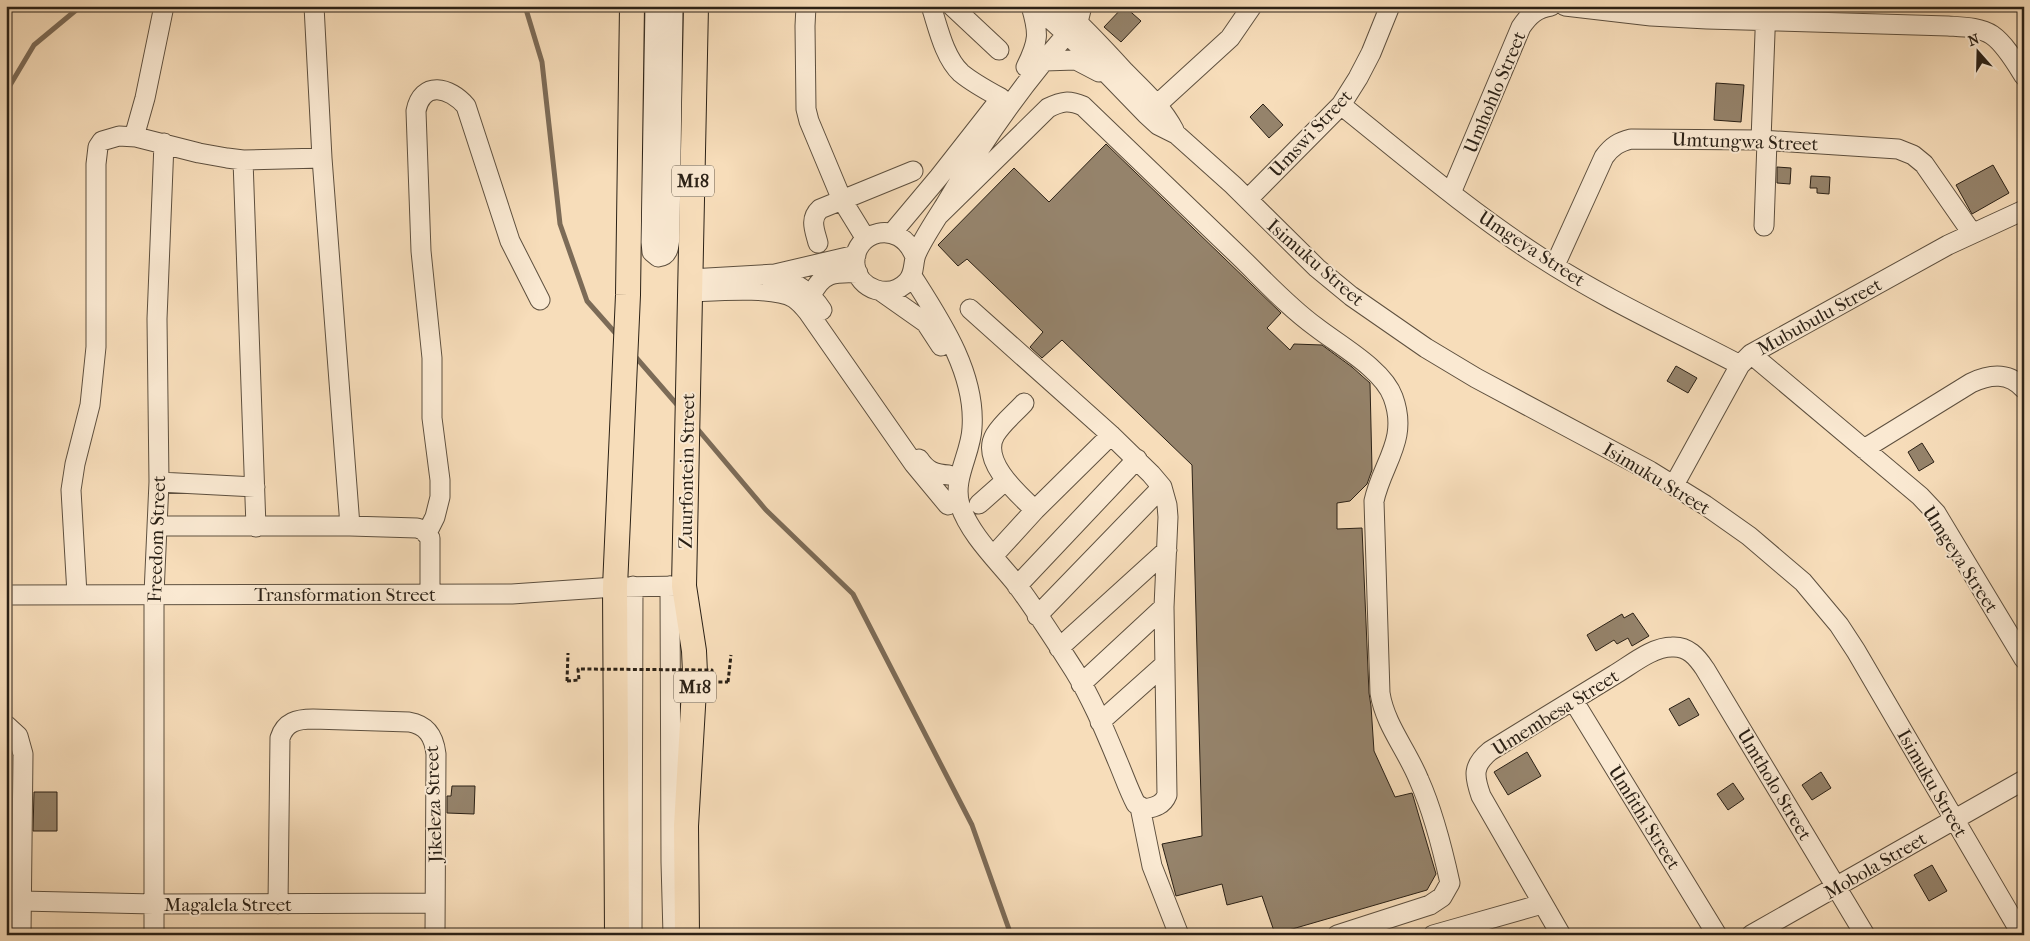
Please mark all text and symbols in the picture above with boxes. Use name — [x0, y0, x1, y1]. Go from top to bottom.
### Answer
street label: Umhohlo Street — [1459, 28, 1531, 157]
north arrow — [1952, 28, 2002, 78]
text: N — [1966, 30, 1982, 50]
street label: Umswi Street — [1265, 85, 1357, 182]
street label: Umtungwa Street — [1671, 128, 1819, 156]
road number: M18 — [672, 166, 714, 197]
street label: Umgeya Street — [1474, 206, 1589, 292]
street label: Isimuku Street — [1262, 215, 1368, 311]
street label: Mububulu Street — [1753, 273, 1886, 360]
street label: Zuurfontein Street — [675, 393, 699, 549]
street label: Isimuku Street — [1599, 438, 1714, 520]
street label: Freedom Street — [144, 475, 170, 603]
street label: Umgeya Street — [1918, 502, 2003, 617]
street label: Transformation Street — [254, 584, 436, 606]
street label: Umembesa Street — [1488, 665, 1623, 761]
road number: M18 — [674, 672, 716, 702]
street label: Umtholo Street — [1732, 725, 1816, 844]
street label: Isimuku Street — [1892, 726, 1972, 842]
street label: Jikeleza Street — [421, 745, 447, 865]
street label: Umfithi Street — [1603, 761, 1685, 874]
street label: Mobola Street — [1820, 828, 1931, 904]
street label: Magalela Street — [164, 894, 292, 916]

